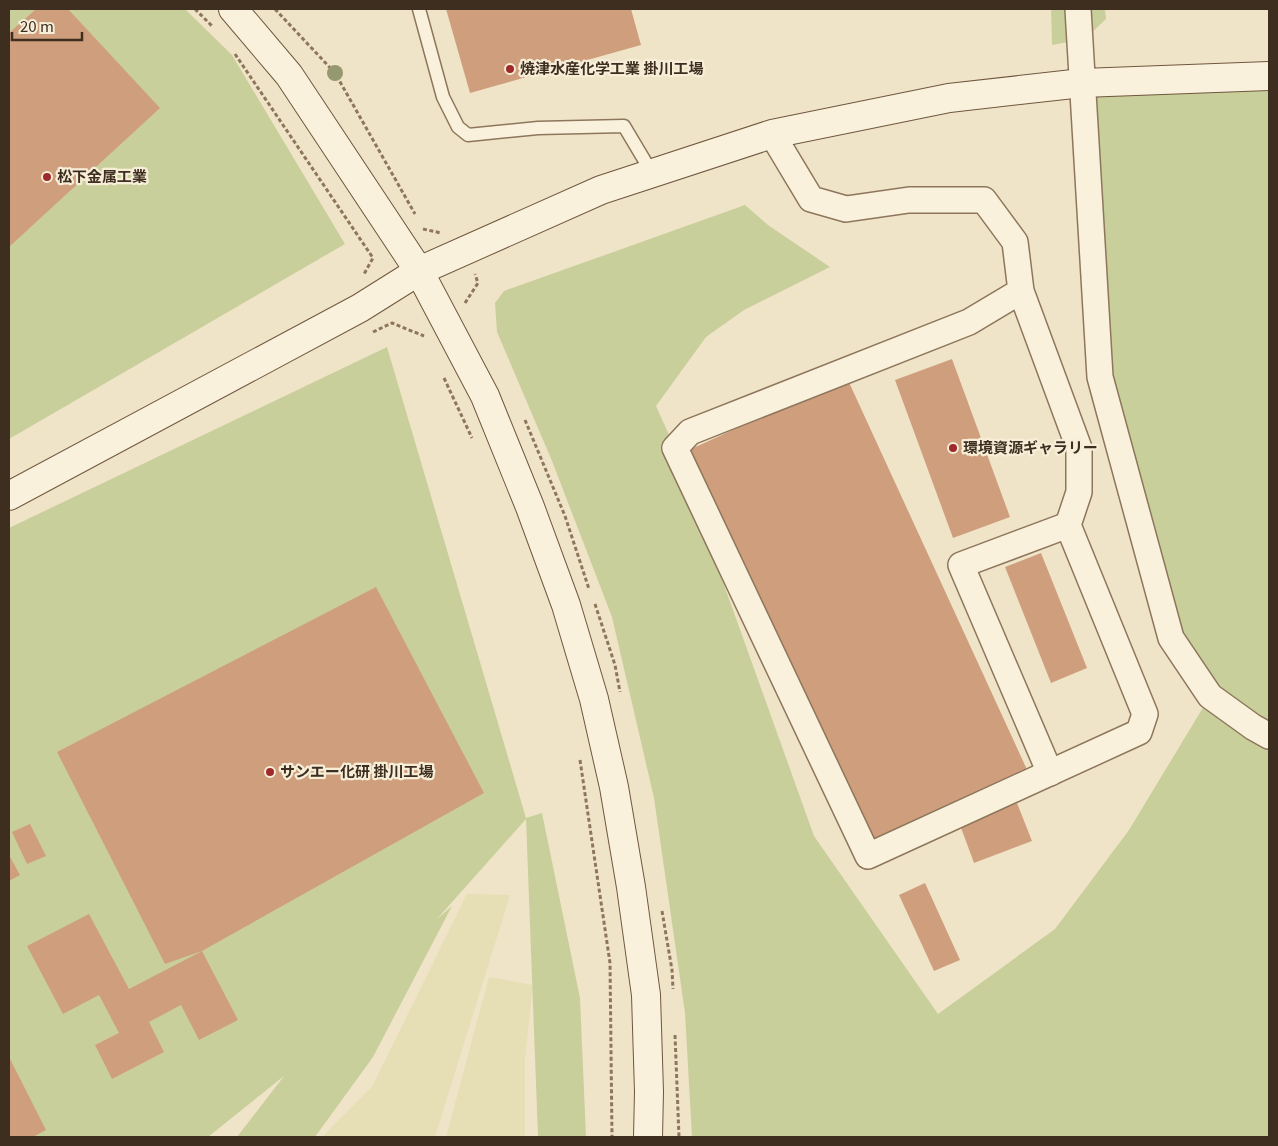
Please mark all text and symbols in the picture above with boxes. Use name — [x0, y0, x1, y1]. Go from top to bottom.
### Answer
scale bar — [12, 10, 82, 42]
text: 20 m — [20, 15, 54, 36]
place label: 焼津水産化学工業 掛川工場 — [520, 57, 703, 78]
marker: 焼津水産化学工業 掛川工場 — [504, 63, 516, 75]
place label: 松下金属工業 — [57, 165, 147, 186]
marker: 松下金属工業 — [41, 171, 53, 183]
place label: 環境資源ギャラリー — [963, 436, 1098, 457]
marker: 環境資源ギャラリー — [947, 442, 959, 454]
place label: サンエー化研 掛川工場 — [280, 760, 433, 781]
marker: サンエー化研 掛川工場 — [264, 766, 276, 778]

